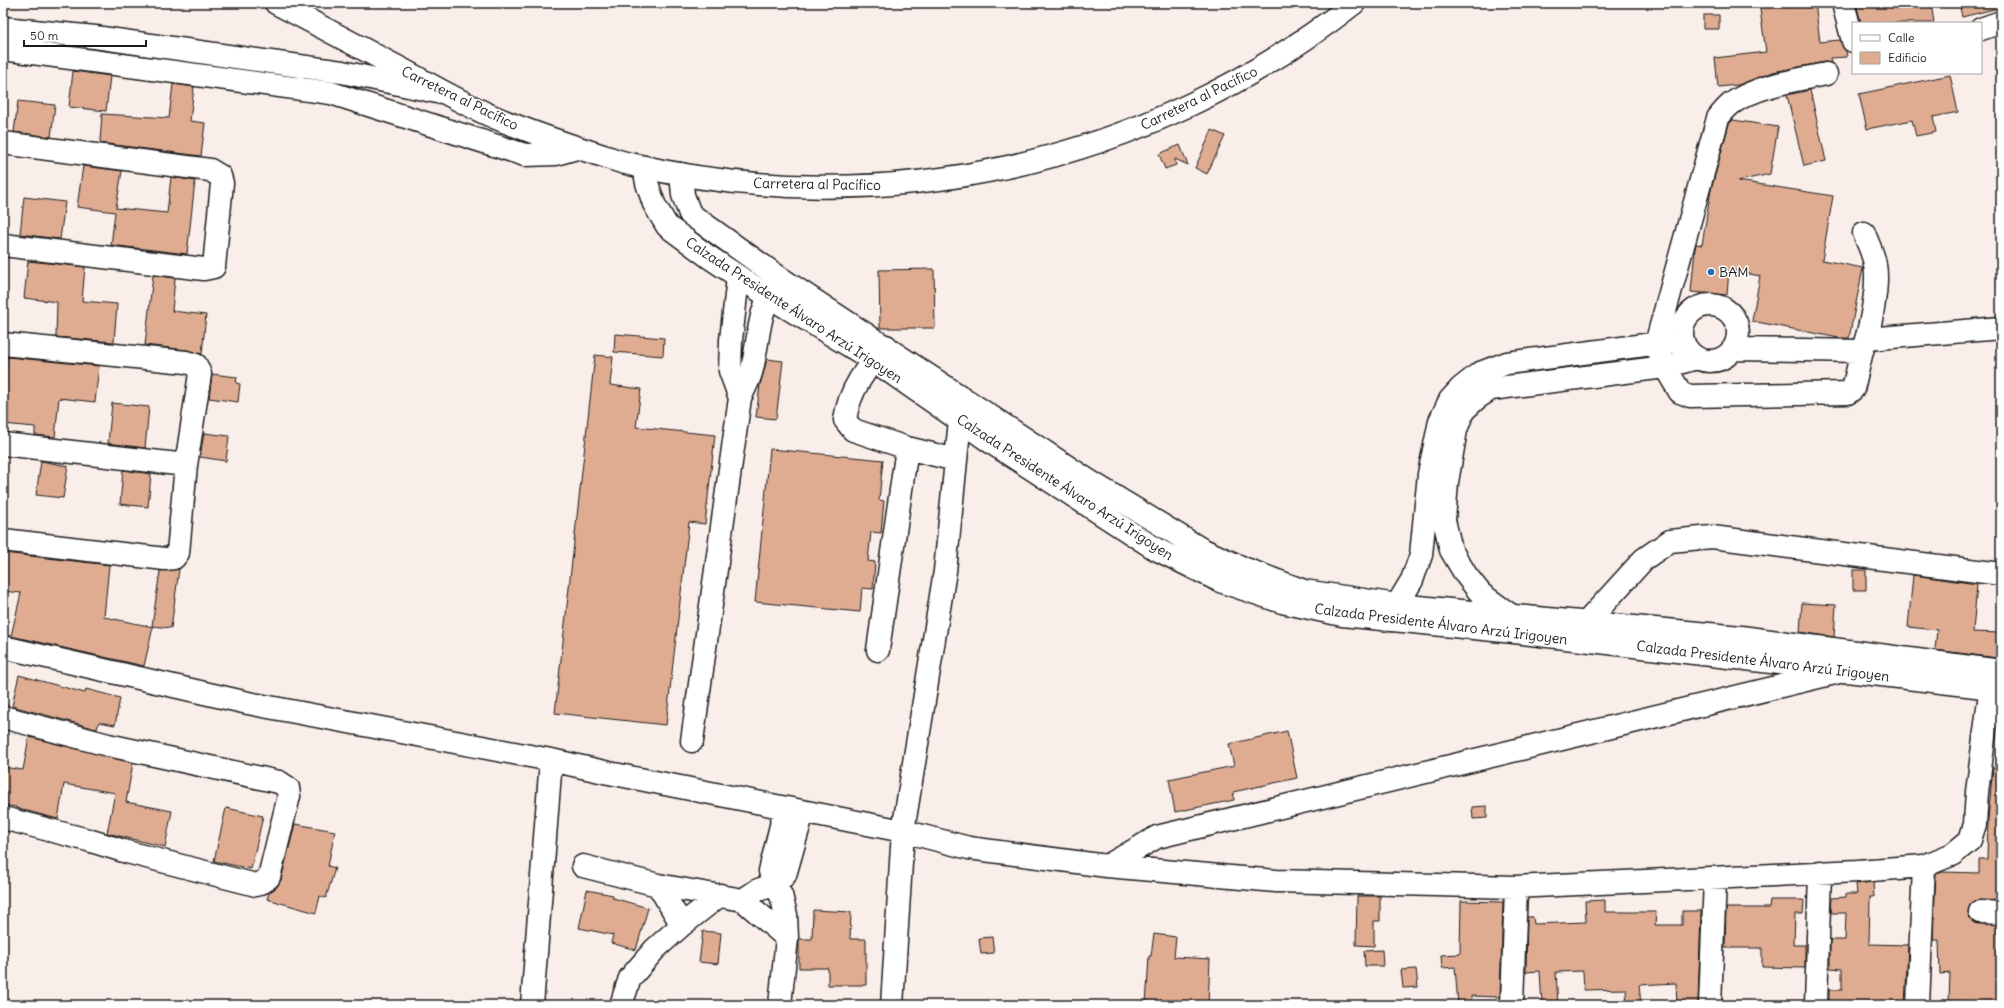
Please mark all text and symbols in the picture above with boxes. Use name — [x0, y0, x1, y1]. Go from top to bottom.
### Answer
scale bar — [24, 22, 146, 48]
legend — [1852, 22, 1982, 74]
text: 50 m — [30, 28, 59, 43]
text: Calle — [1888, 30, 1915, 45]
text: Edificio — [1888, 50, 1927, 65]
street label: Carretera al Pacífico — [399, 62, 522, 134]
street label: Carretera al Pacífico — [1138, 62, 1261, 134]
street label: Carretera al Pacífico — [753, 174, 881, 194]
street label: Calzada Presidente Álvaro Arzú Irigoyen — [682, 233, 906, 387]
place label: BAM — [1719, 263, 1749, 281]
marker: BAM — [1706, 267, 1716, 277]
street label: Calzada Presidente Álvaro Arzú Irigoyen — [953, 410, 1177, 564]
street label: Calzada Presidente Álvaro Arzú Irigoyen — [1313, 600, 1569, 648]
street label: Calzada Presidente Álvaro Arzú Irigoyen — [1635, 637, 1891, 685]

